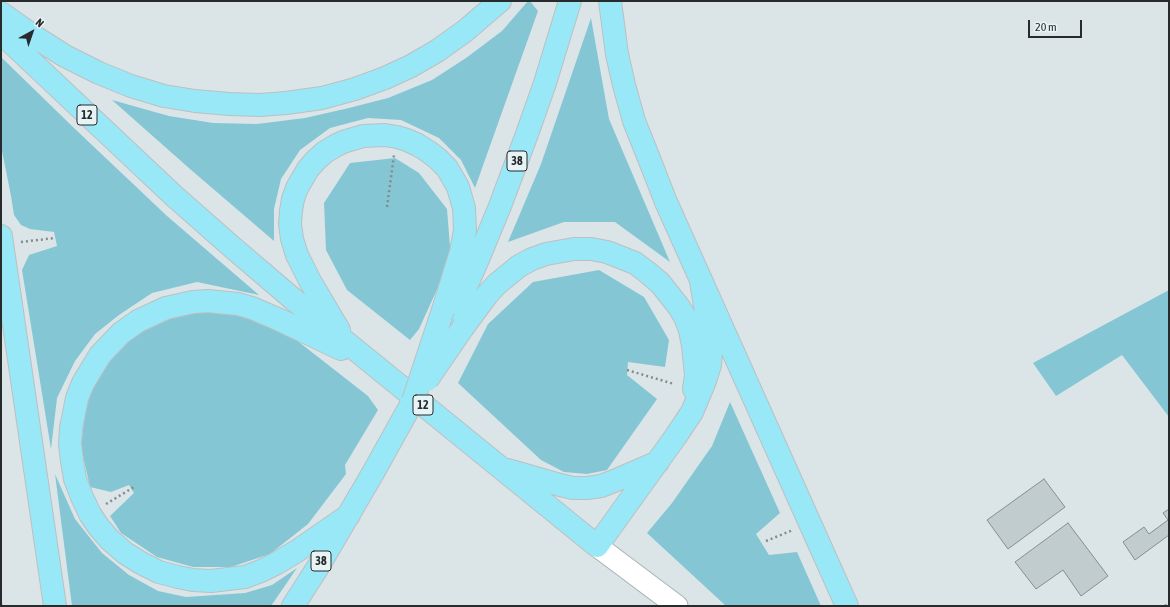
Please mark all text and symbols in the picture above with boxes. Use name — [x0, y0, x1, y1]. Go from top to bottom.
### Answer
north arrow — [12, 12, 52, 52]
scale bar — [1030, 12, 1084, 38]
text: N — [33, 16, 46, 29]
text: 20 m — [1035, 20, 1057, 34]
road number: 12 — [77, 105, 97, 125]
road number: 38 — [507, 151, 527, 171]
road number: 12 — [413, 395, 433, 415]
road number: 38 — [311, 551, 331, 571]

